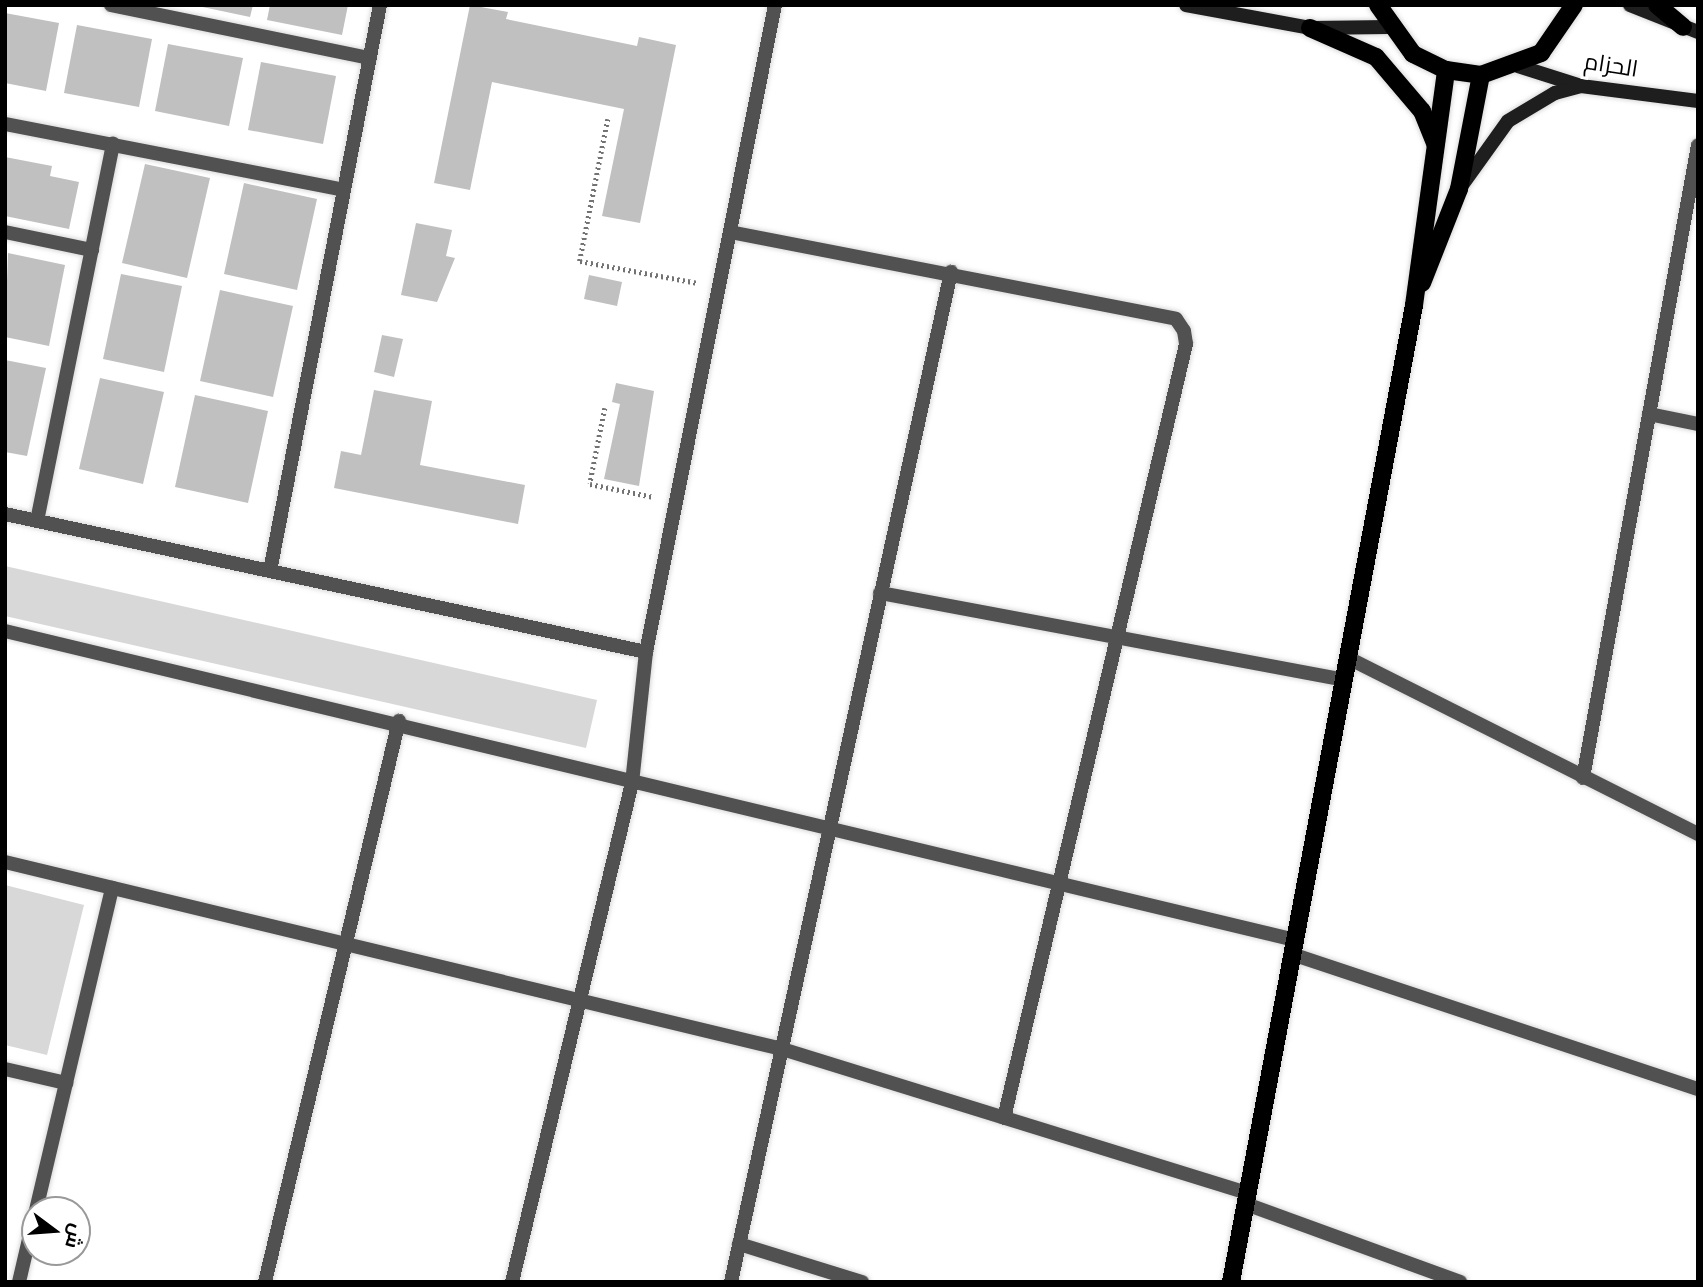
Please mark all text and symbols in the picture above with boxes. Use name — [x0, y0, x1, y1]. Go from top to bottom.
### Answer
street label: الحزام — [1582, 48, 1640, 84]
north arrow — [21, 1196, 91, 1266]
text: ش — [60, 1221, 88, 1251]

